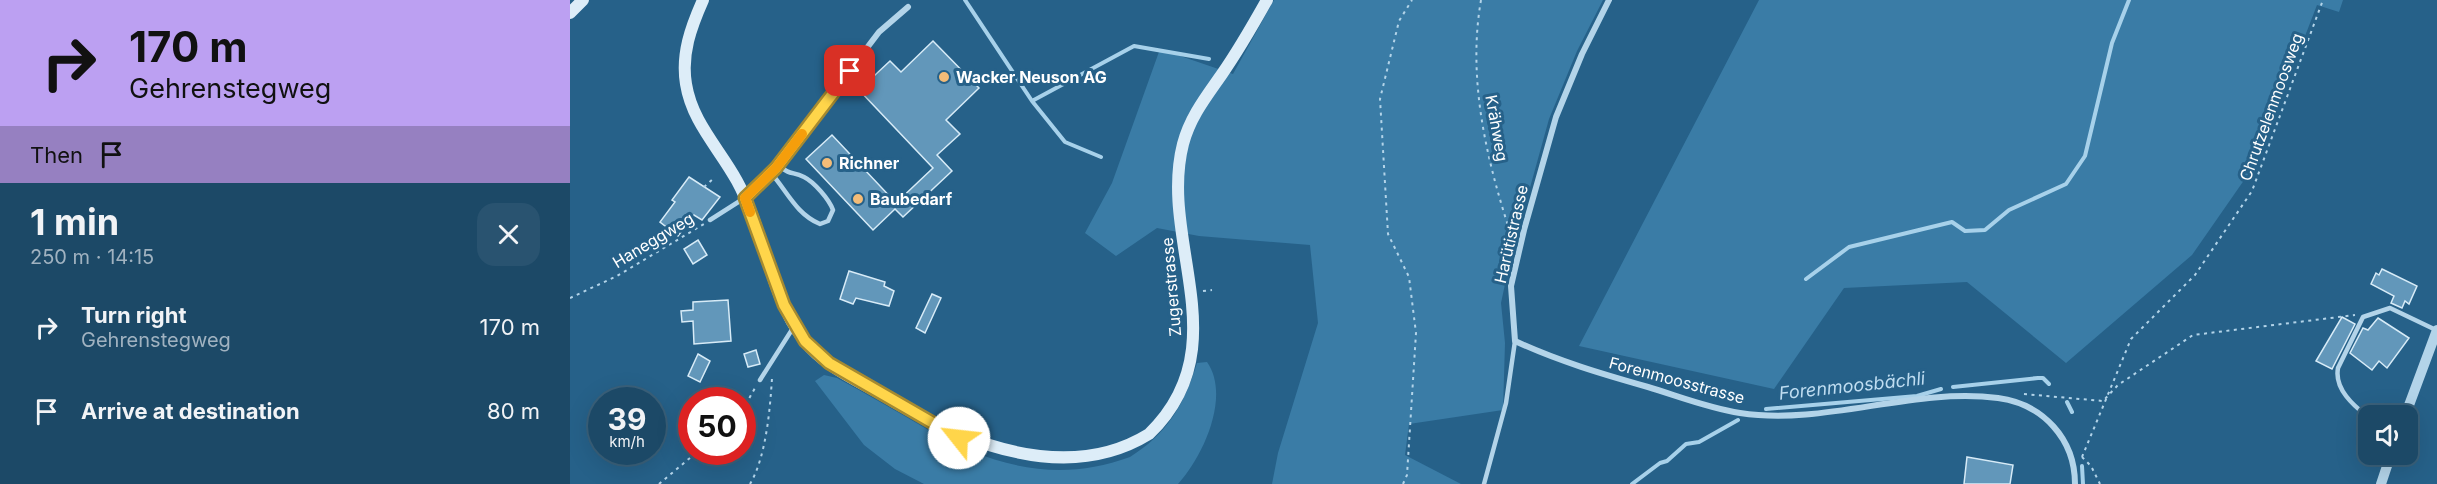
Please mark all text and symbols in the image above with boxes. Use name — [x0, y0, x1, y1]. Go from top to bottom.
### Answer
text: 170 m — [129, 21, 247, 72]
icon: right — [30, 24, 108, 102]
street label: Chrutzelenmoosweg — [2235, 30, 2307, 184]
pin — [824, 45, 875, 96]
icon: arrive — [833, 54, 866, 87]
place label: Wacker Neuson AG — [956, 67, 1107, 87]
marker: Wacker Neuson AG — [937, 70, 951, 84]
text: Gehrenstegweg — [129, 72, 331, 105]
street label: Krähweg — [1481, 93, 1513, 163]
icon: arrive — [95, 138, 128, 171]
text: Then — [30, 142, 83, 168]
place label: Richner — [839, 153, 900, 173]
marker: Richner — [820, 156, 834, 170]
street label: Harütistrasse — [1490, 183, 1532, 285]
place label: Baubedarf — [870, 189, 953, 209]
marker: Baubedarf — [851, 192, 865, 206]
text: 1 min — [30, 200, 119, 244]
button: close — [477, 203, 540, 266]
street label: Haneggweg — [609, 208, 697, 272]
street label: Zugerstrasse — [1157, 237, 1185, 337]
text: 250 m · 14:15 — [30, 245, 154, 269]
text: Turn right — [81, 302, 187, 328]
icon: right — [30, 311, 63, 344]
text: 170 m — [480, 314, 540, 340]
text: Gehrenstegweg — [81, 328, 231, 352]
street label: Forenmoosstrasse — [1607, 352, 1747, 408]
water label: Forenmoosbächli — [1778, 367, 1927, 404]
speed limit sign: 50 — [678, 387, 756, 465]
icon: arrive — [30, 395, 63, 428]
text: Arrive at destination — [81, 398, 300, 424]
text: 80 m — [487, 398, 540, 424]
text: 39 — [608, 401, 646, 437]
map controls — [2358, 405, 2418, 465]
button: sound — [2358, 405, 2418, 465]
position arrow — [927, 406, 991, 470]
text: km/h — [609, 432, 645, 451]

